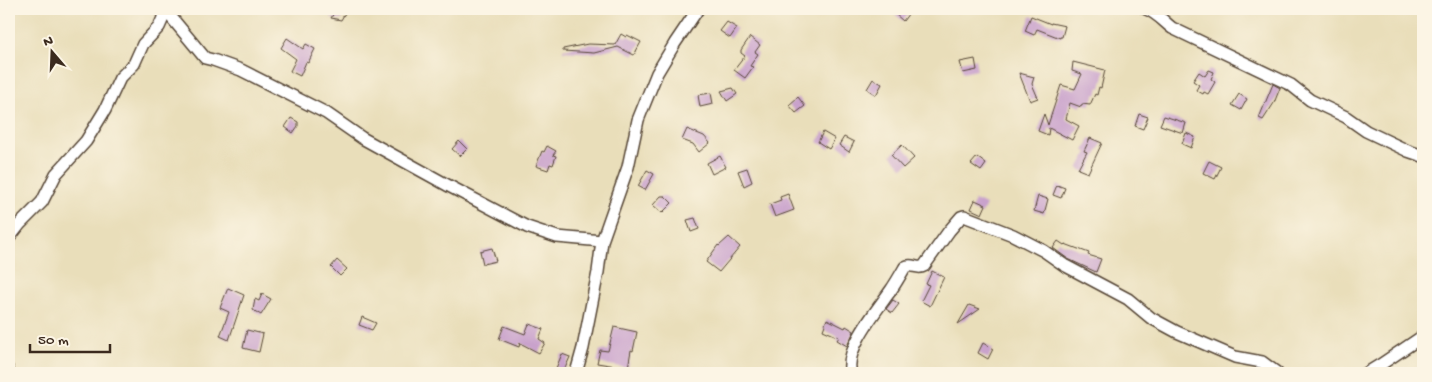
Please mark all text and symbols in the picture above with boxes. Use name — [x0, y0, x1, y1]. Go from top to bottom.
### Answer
north arrow — [28, 28, 78, 78]
text: N — [41, 33, 56, 52]
scale bar — [30, 322, 110, 354]
text: 50 m — [38, 332, 69, 350]

